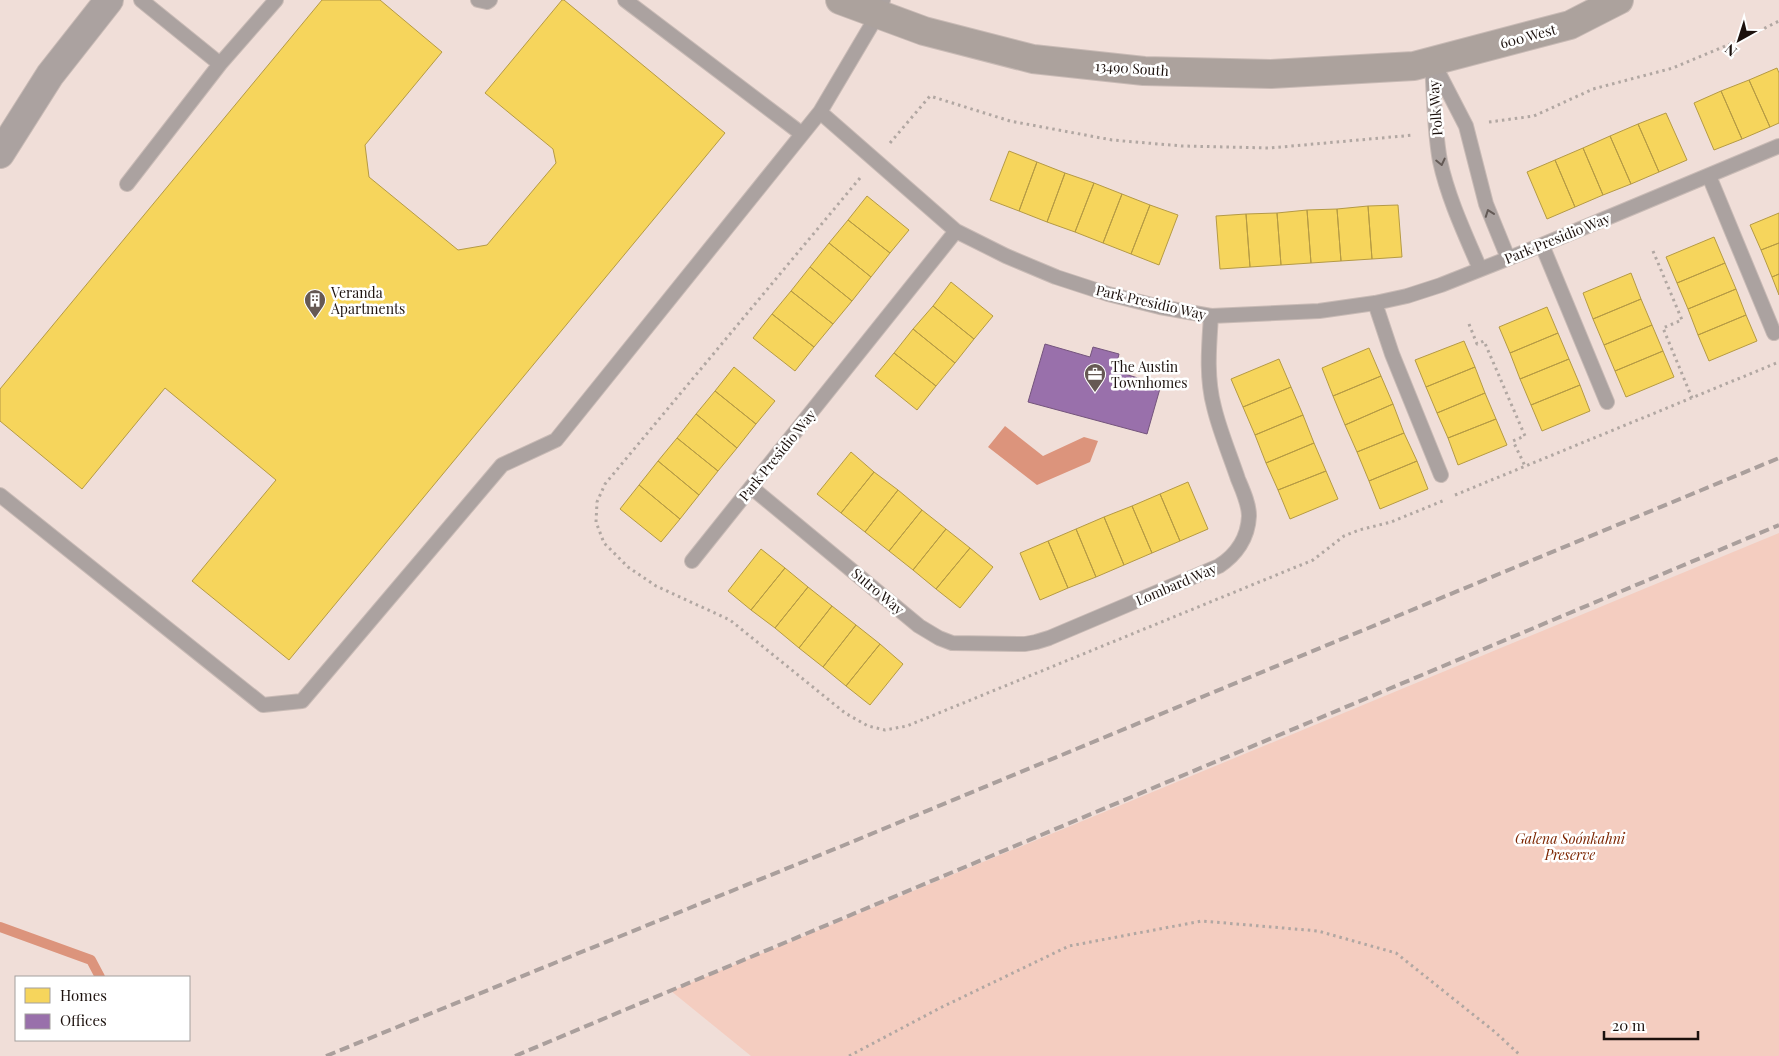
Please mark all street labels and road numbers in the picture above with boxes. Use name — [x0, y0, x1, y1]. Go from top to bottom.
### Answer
street label: 600 West — [1498, 19, 1559, 53]
street label: 13490 South — [1095, 56, 1170, 80]
street label: Polk Way — [1424, 79, 1446, 137]
street label: Park Presidio Way — [1501, 208, 1613, 268]
street label: Park Presidio Way — [1094, 280, 1208, 324]
street label: Park Presidio Way — [734, 405, 820, 505]
street label: Lombard Way — [1133, 558, 1219, 610]
street label: Sutro Way — [848, 563, 908, 619]

